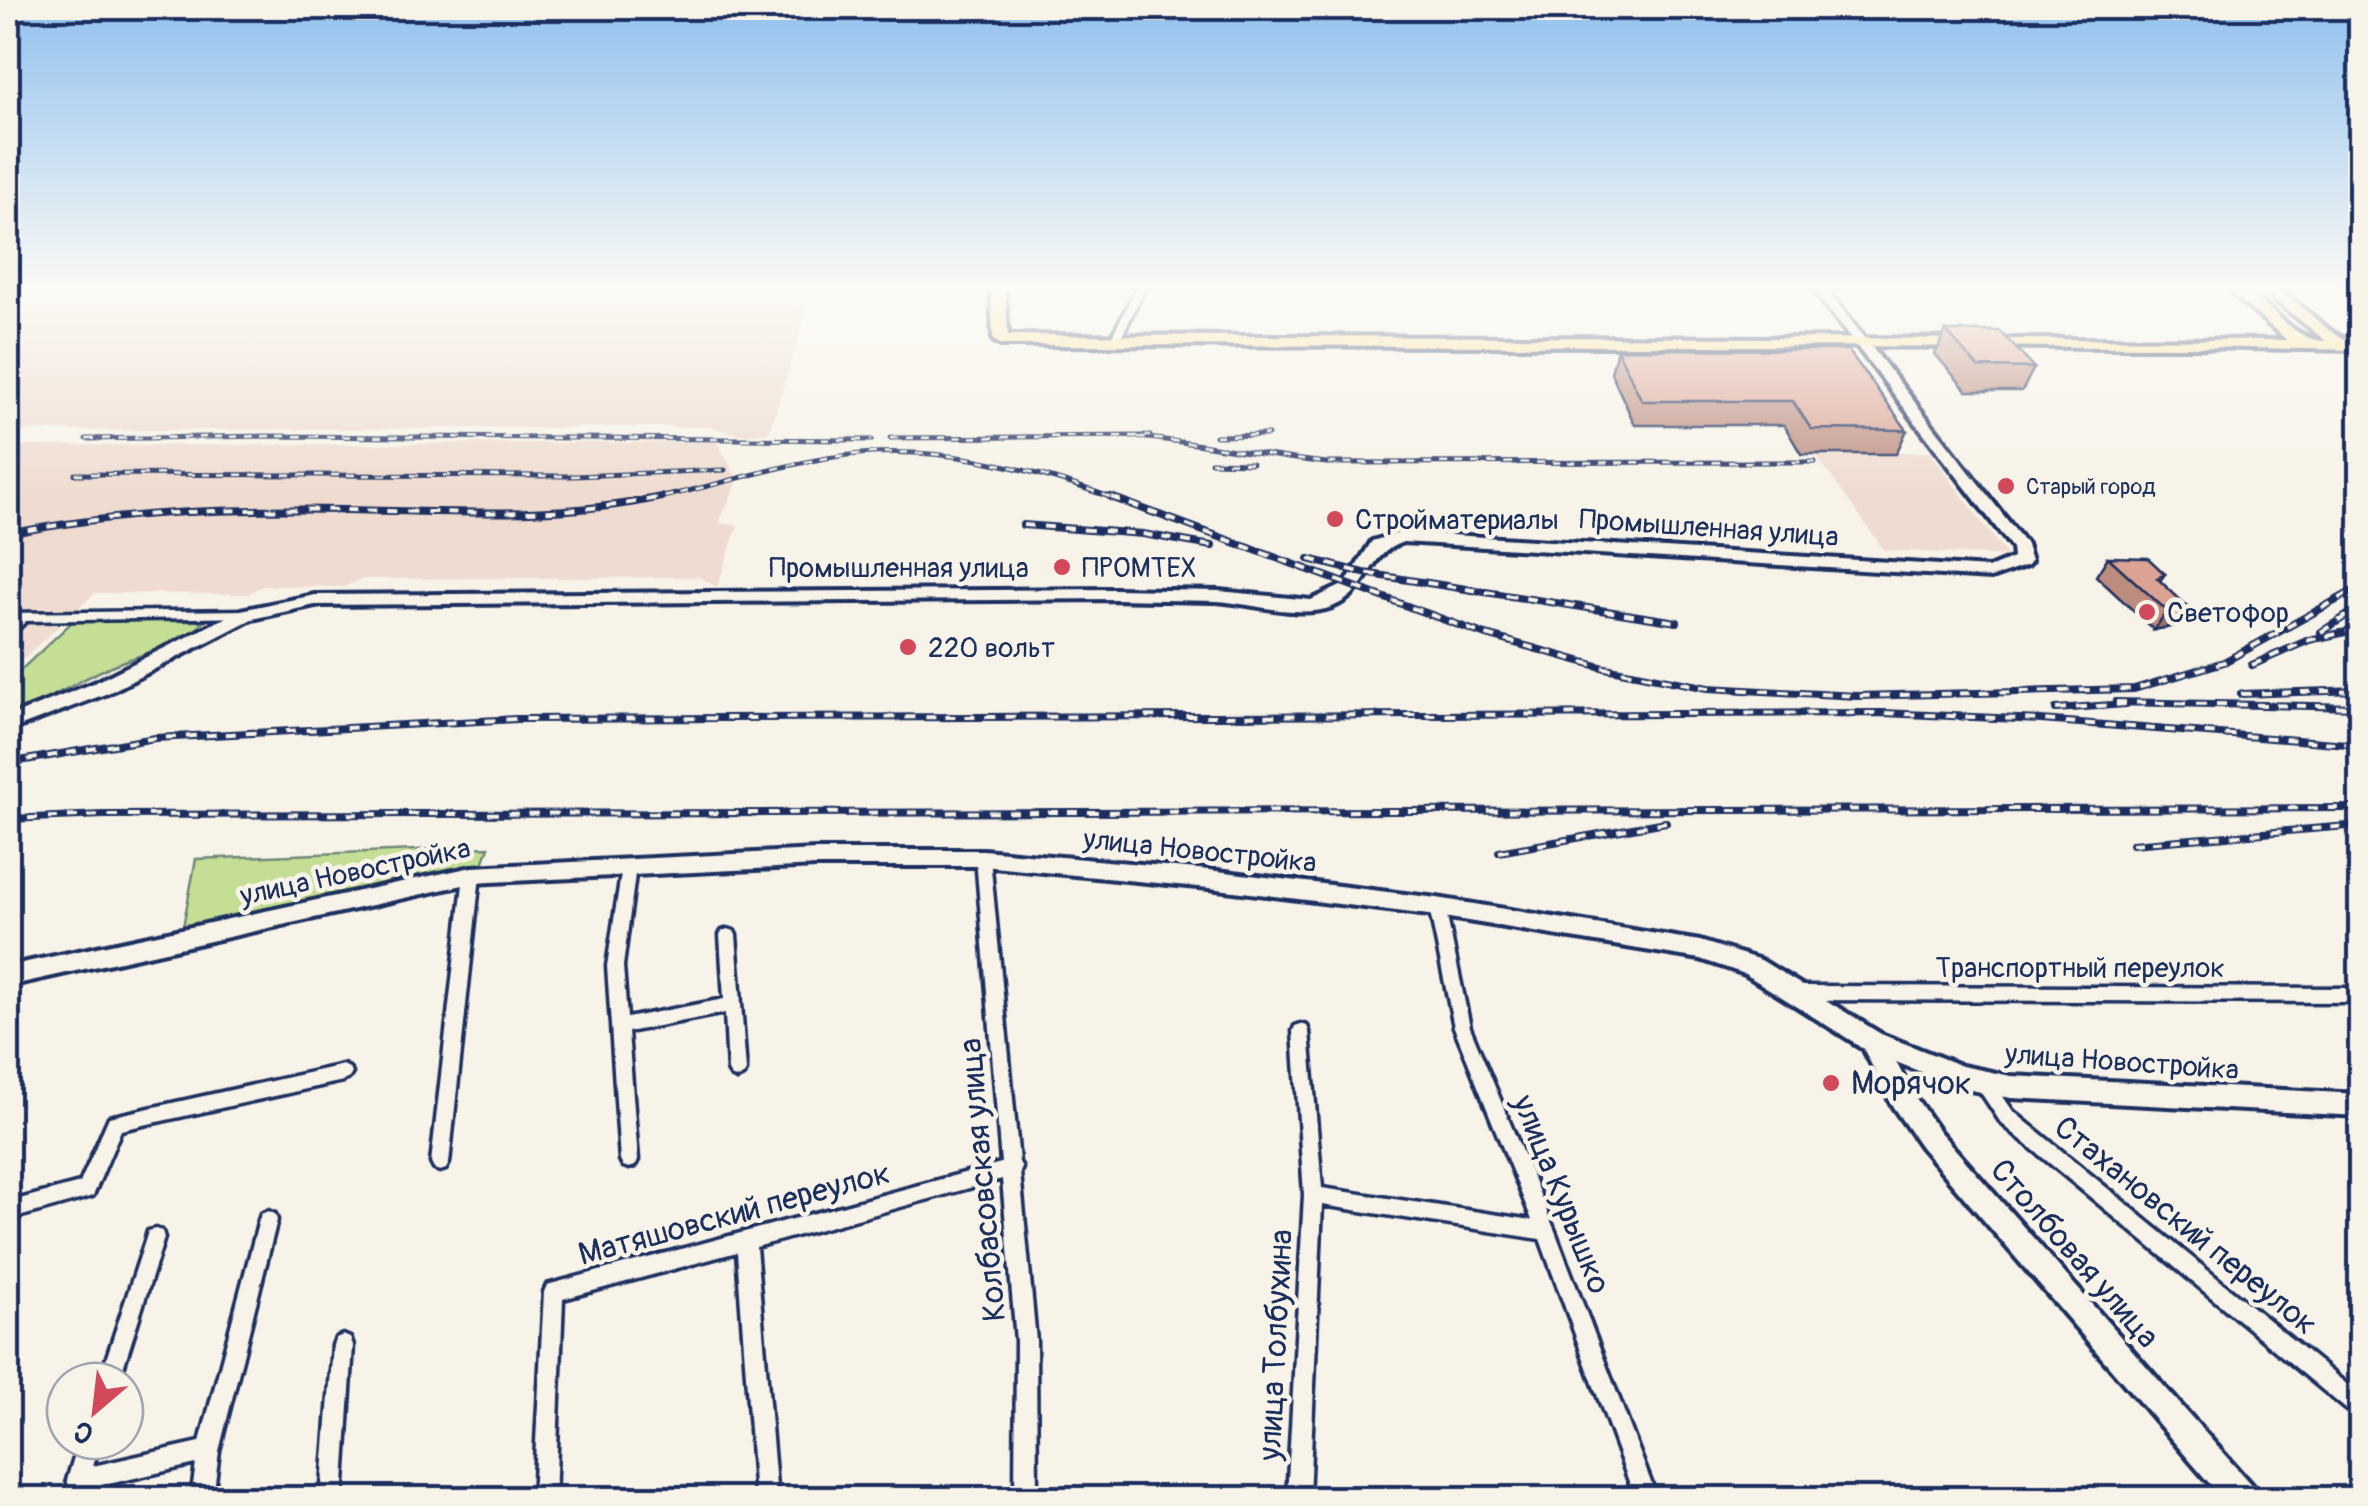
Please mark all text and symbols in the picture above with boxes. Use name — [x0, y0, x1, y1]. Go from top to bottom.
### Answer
place label: Старый город — [2026, 473, 2155, 501]
marker: Старый город — [1995, 475, 2017, 497]
street label: Промышленная улица — [1578, 502, 1840, 555]
place label: Стройматериалы — [1355, 503, 1559, 538]
marker: Стройматериалы — [1324, 508, 1346, 530]
street label: Промышленная улица — [769, 551, 1029, 586]
place label: ПРОМТЕХ — [1082, 551, 1196, 586]
marker: ПРОМТЕХ — [1051, 556, 1073, 578]
place label: Светофор — [2167, 596, 2289, 631]
marker: Светофор — [2136, 601, 2158, 623]
place label: 220 вольт — [928, 631, 1055, 666]
marker: 220 вольт — [897, 636, 919, 658]
street label: улица Новостройка — [1081, 822, 1318, 881]
street label: улица Новостройка — [236, 831, 474, 914]
street label: Транспортный переулок — [1935, 951, 2225, 986]
street label: Колбасовская улица — [951, 1037, 1015, 1323]
street label: улица Новостройка — [2003, 1037, 2240, 1088]
place label: Морячок — [1851, 1064, 1971, 1104]
marker: Морячок — [1820, 1072, 1842, 1094]
street label: улица Курышко — [1503, 1088, 1619, 1300]
street label: Стахановский переулок — [2046, 1107, 2325, 1344]
street label: Столбовая улица — [1981, 1151, 2167, 1356]
street label: Матяшовский переулок — [574, 1153, 894, 1275]
street label: улица Толбухина — [1250, 1228, 1302, 1463]
north arrow — [45, 1361, 145, 1461]
text: С — [68, 1412, 100, 1451]

